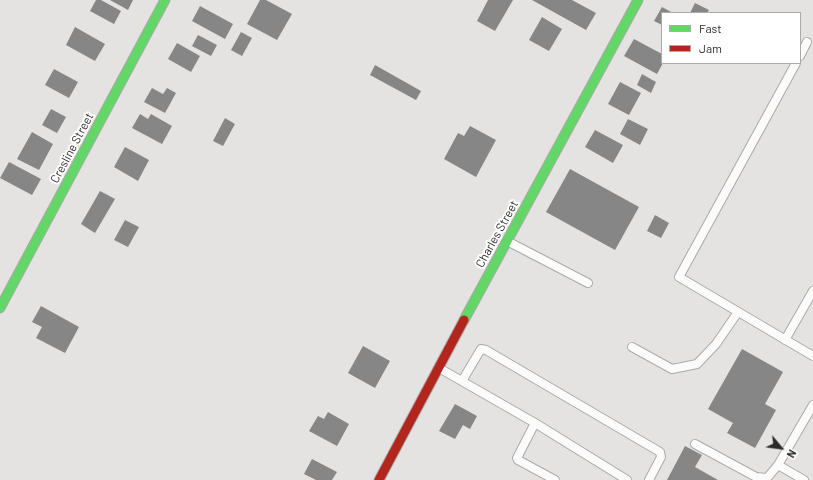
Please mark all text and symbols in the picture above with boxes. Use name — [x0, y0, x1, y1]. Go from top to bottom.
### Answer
legend — [661, 12, 801, 64]
text: Fast — [699, 21, 722, 35]
text: Jam — [699, 41, 722, 55]
street label: Cresline Street — [47, 110, 97, 186]
street label: Charles Street — [473, 198, 521, 270]
north arrow — [761, 428, 801, 468]
text: N — [784, 448, 799, 460]

